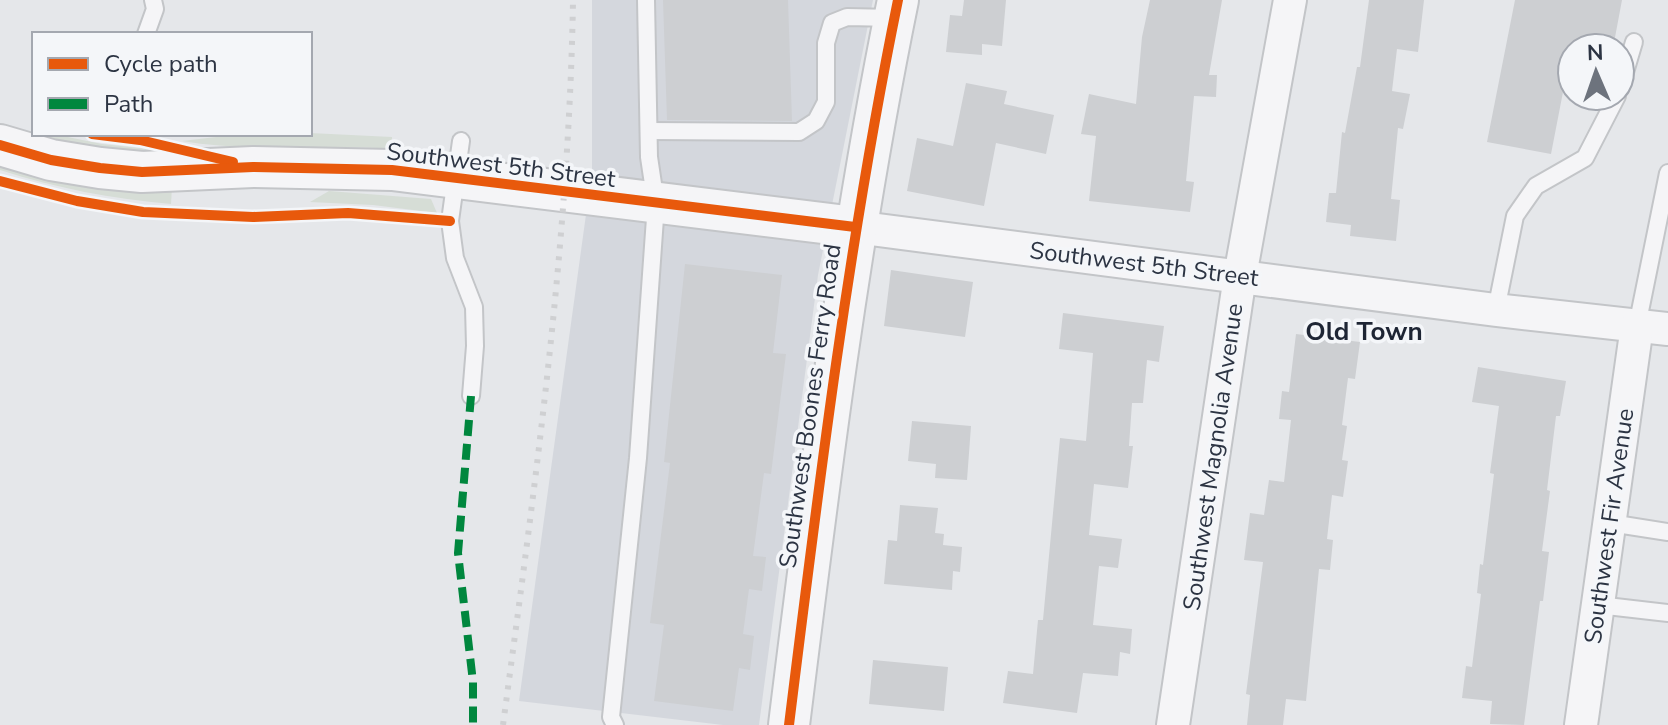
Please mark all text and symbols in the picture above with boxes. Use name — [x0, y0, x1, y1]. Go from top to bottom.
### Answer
legend — [32, 32, 312, 136]
north arrow — [1556, 32, 1636, 112]
text: N — [1587, 38, 1604, 68]
text: Cycle path — [104, 48, 218, 80]
text: Path — [104, 88, 153, 120]
street label: Southwest 5th Street — [385, 135, 618, 195]
street label: Southwest 5th Street — [1028, 234, 1261, 294]
street label: Southwest Boones Ferry Road — [771, 242, 849, 570]
street label: Southwest Magnolia Avenue — [1176, 301, 1250, 613]
district label: Old Town — [1305, 314, 1423, 349]
street label: Southwest Fir Avenue — [1577, 406, 1641, 646]

